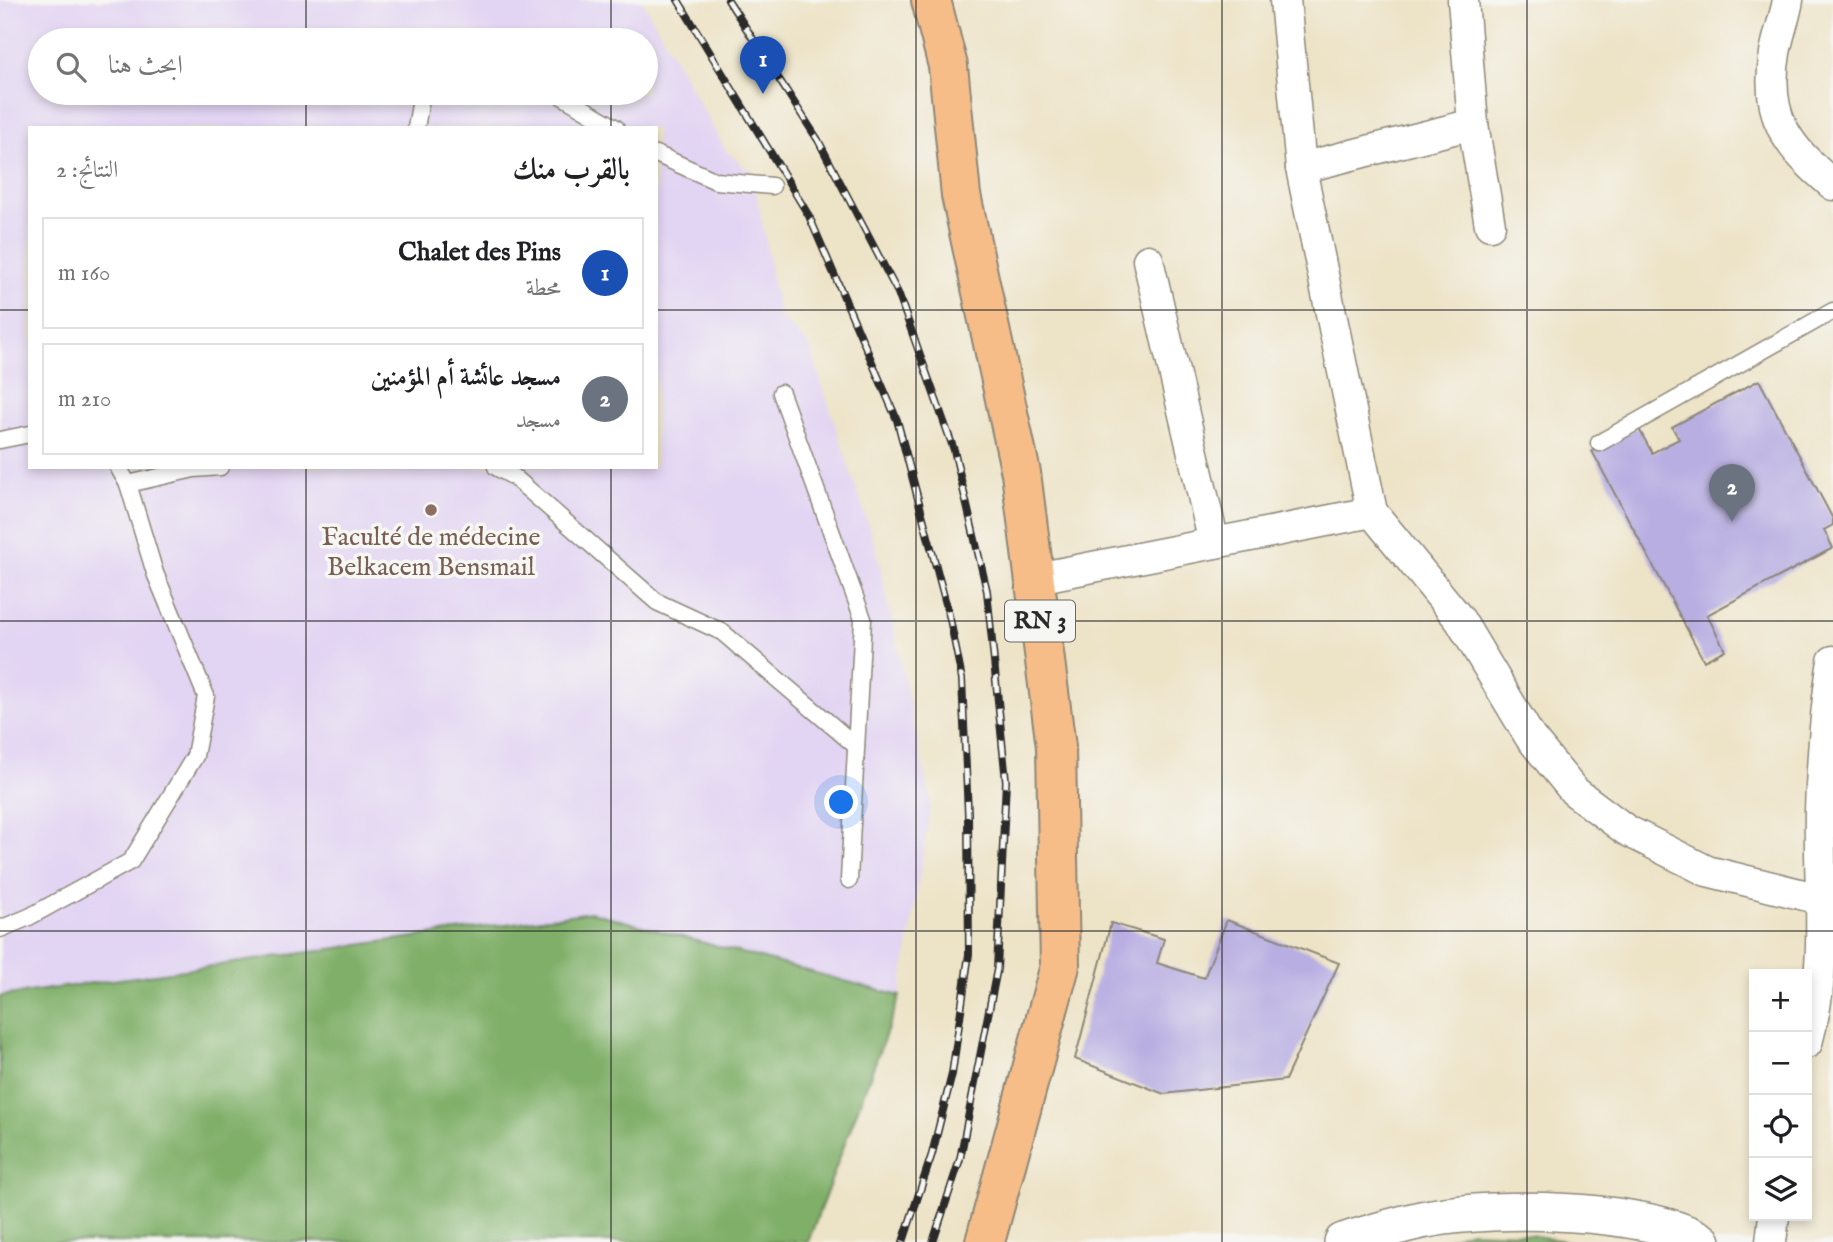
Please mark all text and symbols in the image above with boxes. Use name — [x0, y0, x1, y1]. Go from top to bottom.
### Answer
search box — [28, 28, 658, 105]
pin: 1 — [740, 36, 786, 94]
icon: search — [52, 48, 90, 86]
text: ابحث هنا — [108, 49, 183, 82]
text: بالقرب منك — [513, 152, 630, 190]
text: النتائج: 2 — [56, 156, 118, 185]
text: Chalet des Pins — [398, 236, 561, 269]
text: 160 m — [58, 259, 110, 288]
text: 1 — [601, 259, 609, 288]
text: محطة — [526, 274, 561, 303]
text: مسجد عائشة أم المؤمنين — [371, 361, 561, 394]
text: 210 m — [58, 385, 111, 414]
text: 2 — [600, 385, 610, 414]
text: مسجد — [516, 406, 561, 435]
pin: 2 — [1709, 464, 1755, 522]
marker: Faculté de médecine Belkacem Bensmail — [423, 502, 439, 518]
place label: Faculté de médecine Belkacem Bensmail — [322, 521, 540, 584]
road number: RN 3 — [1005, 600, 1075, 642]
your location — [824, 785, 858, 819]
map controls — [1749, 969, 1812, 1221]
button: + — [1749, 969, 1812, 1032]
button: − — [1749, 1032, 1812, 1095]
button: locate — [1749, 1095, 1812, 1158]
button: layers — [1749, 1158, 1812, 1221]

